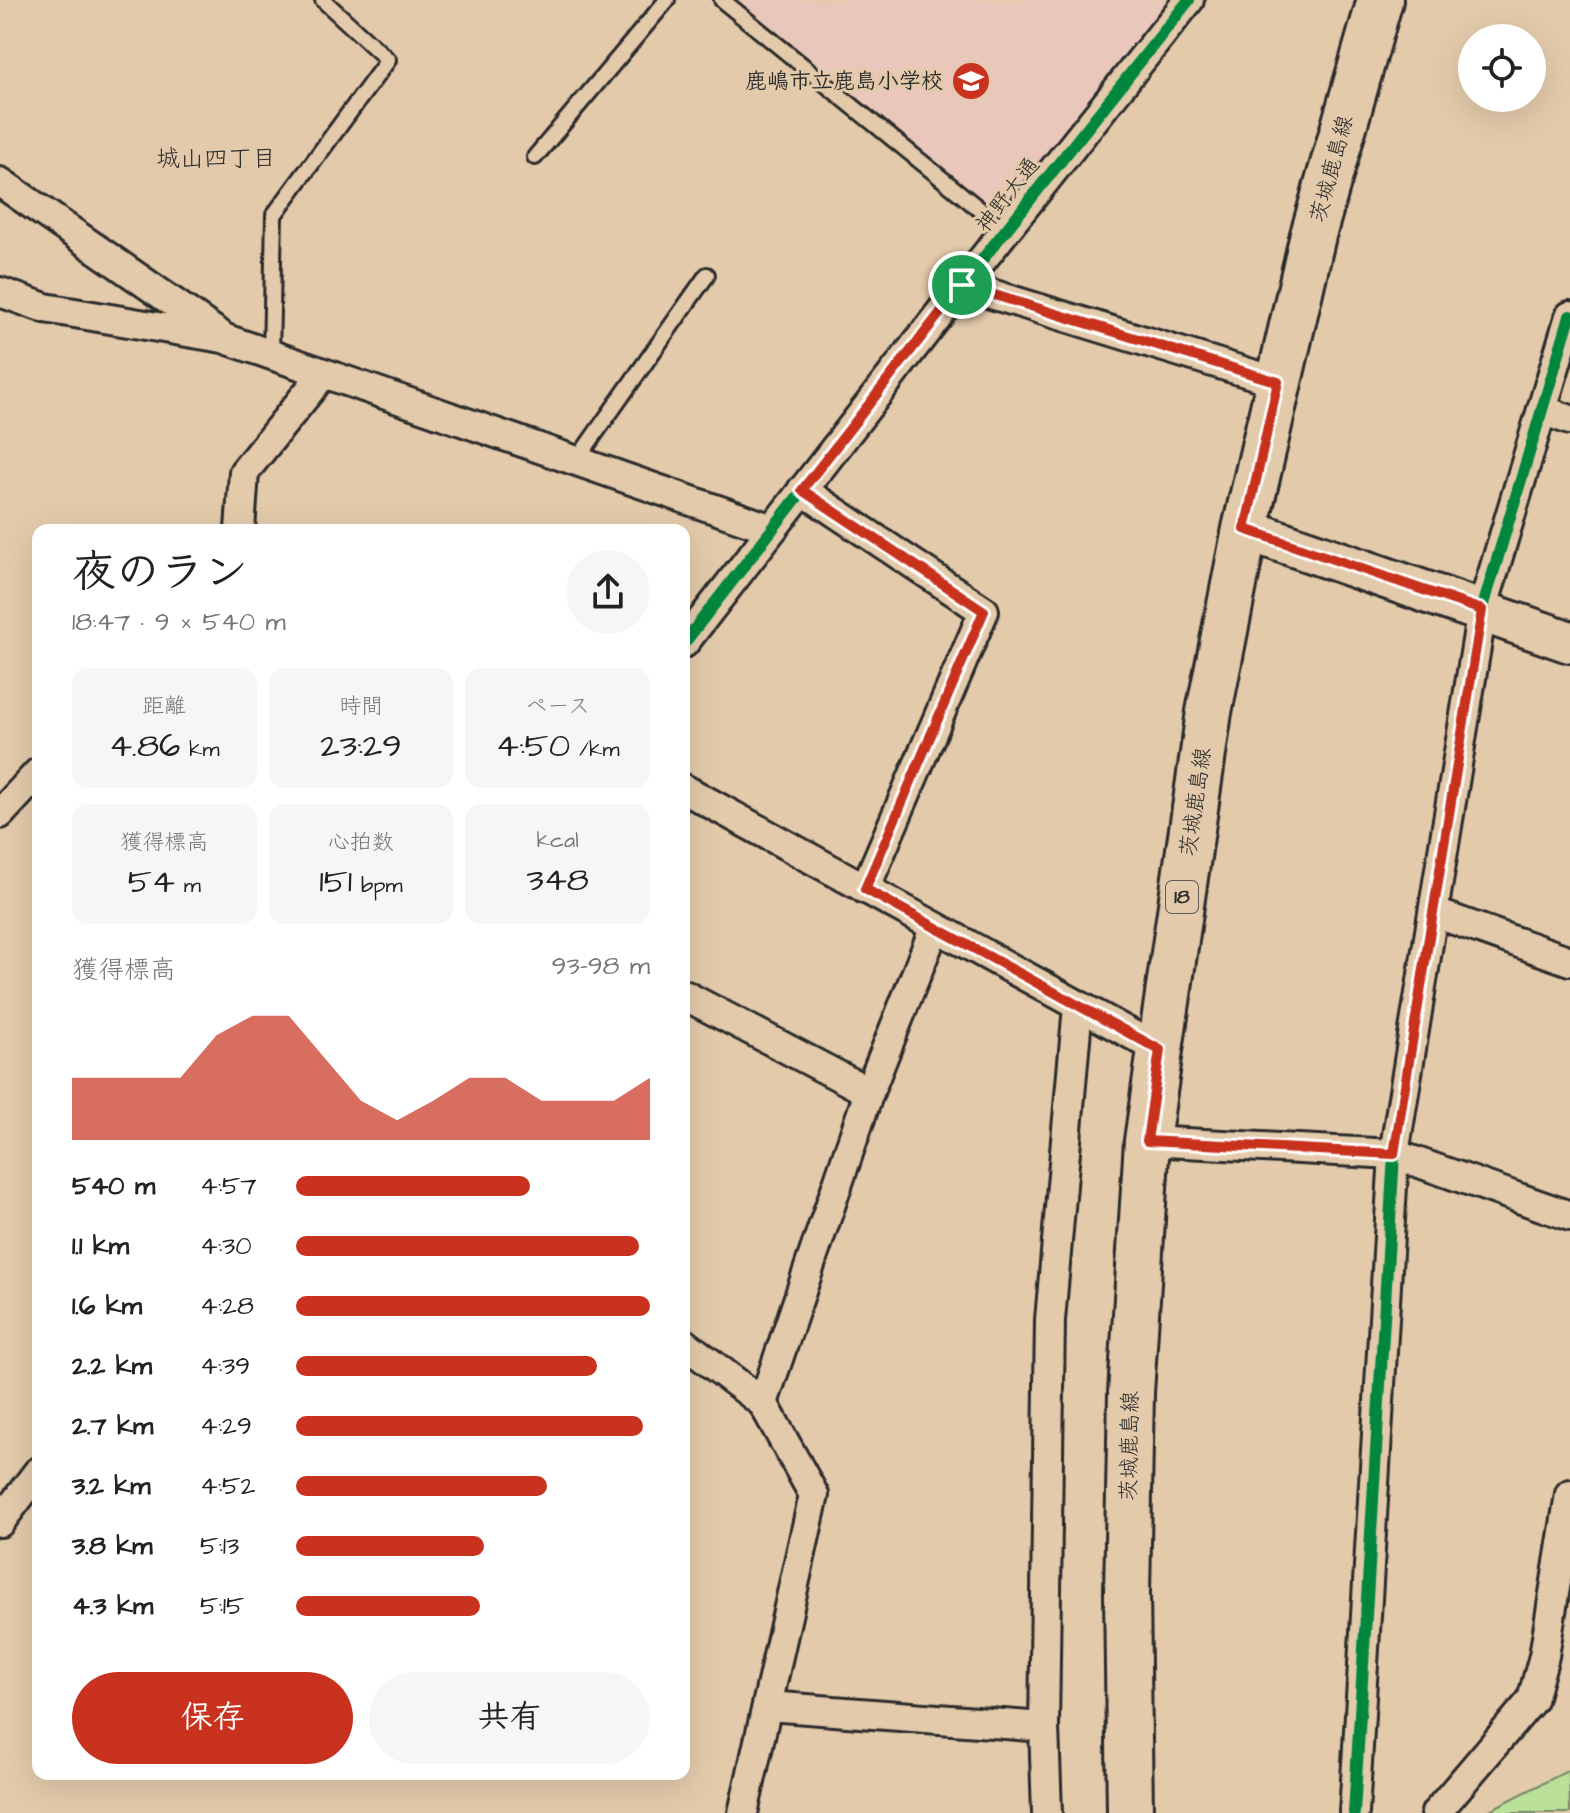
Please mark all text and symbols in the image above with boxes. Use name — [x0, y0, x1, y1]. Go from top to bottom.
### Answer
map controls — [1458, 24, 1546, 112]
button: locate — [1458, 24, 1546, 112]
school or university icon: 鹿嶋市立鹿島小学校 — [950, 60, 992, 102]
place label: 鹿嶋市立鹿島小学校 — [745, 66, 943, 97]
street label: 茨城鹿島線 — [1303, 112, 1361, 226]
district label: 城山四丁目 — [156, 142, 276, 176]
street label: 神野大通 — [969, 151, 1047, 239]
pin — [928, 251, 996, 319]
icon: arrive — [940, 263, 984, 307]
text: 夜のラン — [72, 543, 248, 604]
button: share — [566, 550, 650, 634]
text: 18:47 · 9 × 540 m — [72, 604, 286, 640]
text: 距離 — [142, 691, 186, 722]
text: 時間 — [339, 691, 383, 722]
text: ペース — [525, 691, 590, 722]
text: 4.86 — [109, 722, 180, 770]
text: 23:29 — [320, 722, 402, 770]
text: 4:50 — [496, 722, 570, 770]
text: km — [180, 734, 220, 765]
text: /km — [570, 734, 620, 765]
street label: 茨城鹿島線 — [1173, 745, 1219, 859]
text: kcal — [537, 825, 579, 856]
text: 獲得標高 — [120, 827, 208, 858]
text: 心拍数 — [328, 827, 394, 858]
text: 348 — [526, 856, 589, 904]
text: 54 — [128, 858, 175, 906]
text: 151 — [319, 858, 352, 906]
text: m — [175, 870, 201, 901]
text: bpm — [352, 870, 403, 901]
road number: 18 — [1166, 881, 1198, 913]
text: 93–98 m — [552, 948, 650, 984]
text: 獲得標高 — [72, 952, 176, 988]
text: 540 m — [72, 1168, 155, 1204]
text: 4:57 — [200, 1168, 256, 1204]
text: 1.1 km — [72, 1228, 129, 1264]
text: 4:30 — [200, 1228, 252, 1264]
text: 1.6 km — [72, 1288, 142, 1324]
text: 4:28 — [200, 1288, 254, 1324]
text: 2.2 km — [72, 1348, 152, 1384]
text: 4:39 — [200, 1348, 250, 1384]
street label: 茨城鹿島線 — [1114, 1391, 1146, 1501]
text: 2.7 km — [72, 1408, 153, 1444]
text: 4:29 — [200, 1408, 252, 1444]
text: 3.2 km — [72, 1468, 150, 1504]
text: 4:52 — [200, 1468, 255, 1504]
text: 3.8 km — [72, 1528, 152, 1564]
text: 5:13 — [200, 1528, 239, 1564]
text: 4.3 km — [72, 1588, 153, 1624]
text: 5:15 — [200, 1588, 244, 1624]
button: 保存 — [72, 1672, 353, 1764]
button: 共有 — [369, 1672, 650, 1764]

